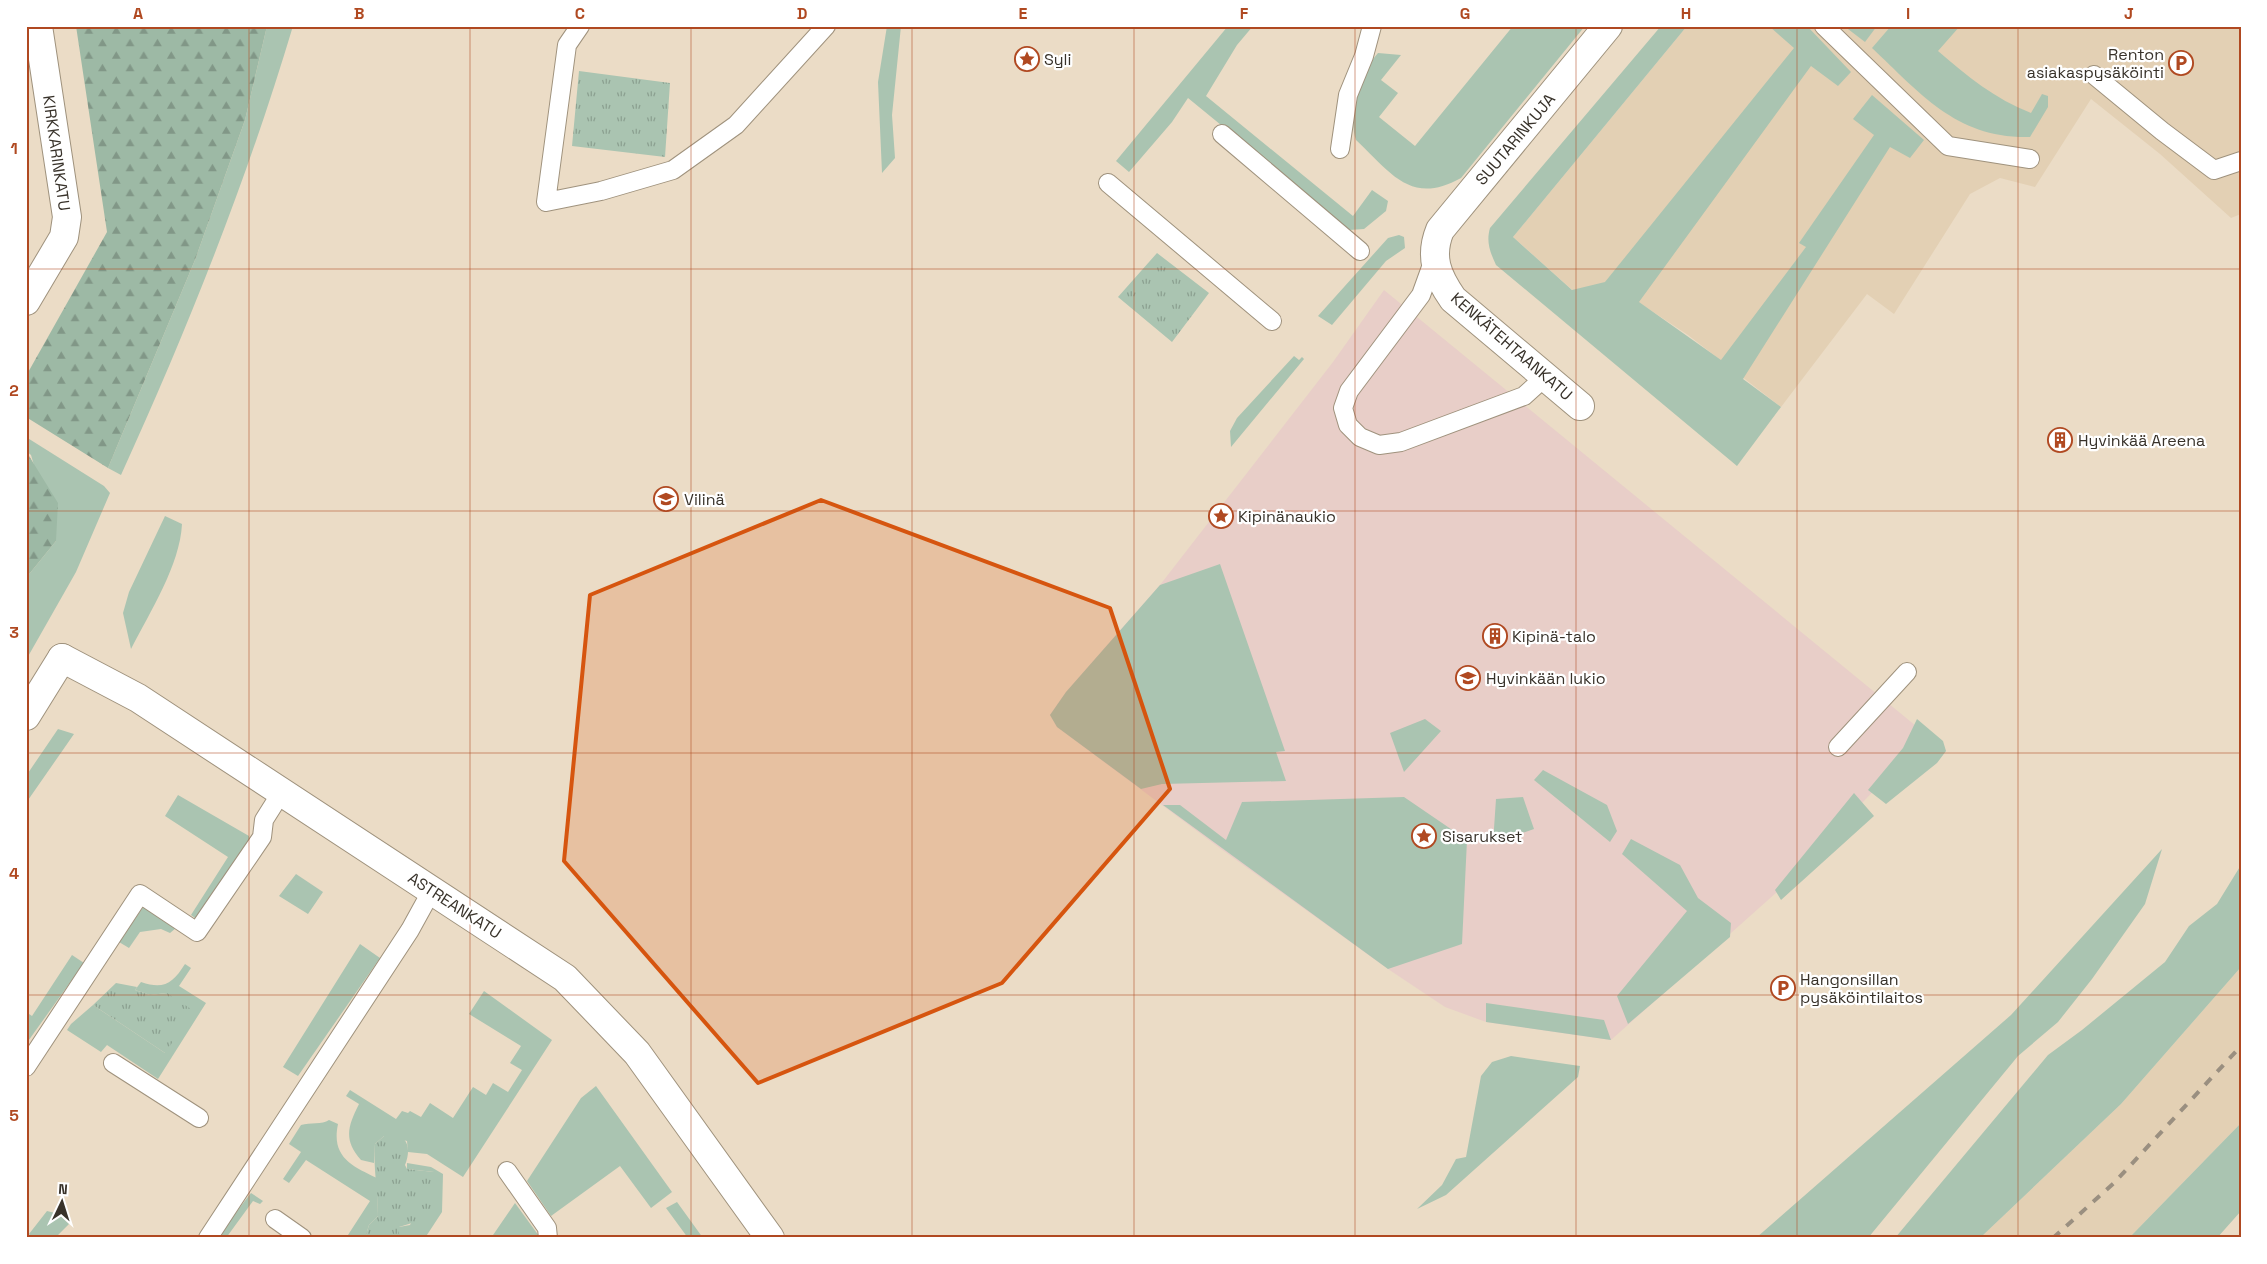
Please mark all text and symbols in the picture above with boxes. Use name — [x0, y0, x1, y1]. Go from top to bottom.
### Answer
text: A — [133, 3, 143, 24]
text: B — [354, 3, 364, 24]
text: C — [575, 3, 585, 24]
text: D — [797, 3, 807, 24]
text: E — [1019, 3, 1028, 24]
text: F — [1240, 3, 1249, 24]
text: G — [1460, 3, 1470, 24]
text: H — [1681, 3, 1691, 24]
text: I — [1906, 3, 1910, 24]
text: J — [2124, 3, 2134, 24]
place label: Renton asiakaspysäköinti — [2027, 44, 2164, 83]
place icon: Syli — [1014, 46, 1040, 72]
place label: Syli — [1044, 49, 1071, 70]
parking icon: Renton asiakaspysäköinti — [2168, 50, 2194, 76]
street label: SUUTARINKUJA — [1471, 89, 1560, 190]
street label: KIRKKARINKATU — [38, 94, 75, 212]
text: 1 — [10, 138, 18, 159]
street label: KENKÄTEHTAANKATU — [1446, 288, 1577, 405]
text: 2 — [9, 380, 19, 401]
building icon: Hyvinkää Areena — [2047, 427, 2073, 453]
place label: Hyvinkää Areena — [2078, 430, 2205, 451]
school or university icon: Vilinä — [653, 486, 679, 512]
place label: Vilinä — [684, 489, 725, 510]
place icon: Kipinänaukio — [1208, 503, 1234, 529]
place label: Kipinänaukio — [1238, 506, 1336, 527]
text: 3 — [9, 622, 19, 643]
building icon: Kipinä-talo — [1482, 623, 1508, 649]
place label: Kipinä-talo — [1512, 626, 1596, 647]
school or university icon: Hyvinkään lukio — [1455, 665, 1481, 691]
place label: Hyvinkään lukio — [1486, 668, 1606, 689]
place icon: Sisarukset — [1411, 823, 1437, 849]
place label: Sisarukset — [1442, 826, 1522, 847]
text: 4 — [9, 863, 19, 884]
street label: ASTREANKATU — [404, 867, 505, 943]
place label: Hangonsillan pysäköintilaitos — [1800, 969, 1923, 1008]
parking icon: Hangonsillan pysäköintilaitos — [1770, 975, 1796, 1001]
text: 5 — [9, 1105, 19, 1126]
north arrow — [38, 1176, 88, 1226]
text: N — [58, 1180, 68, 1198]

